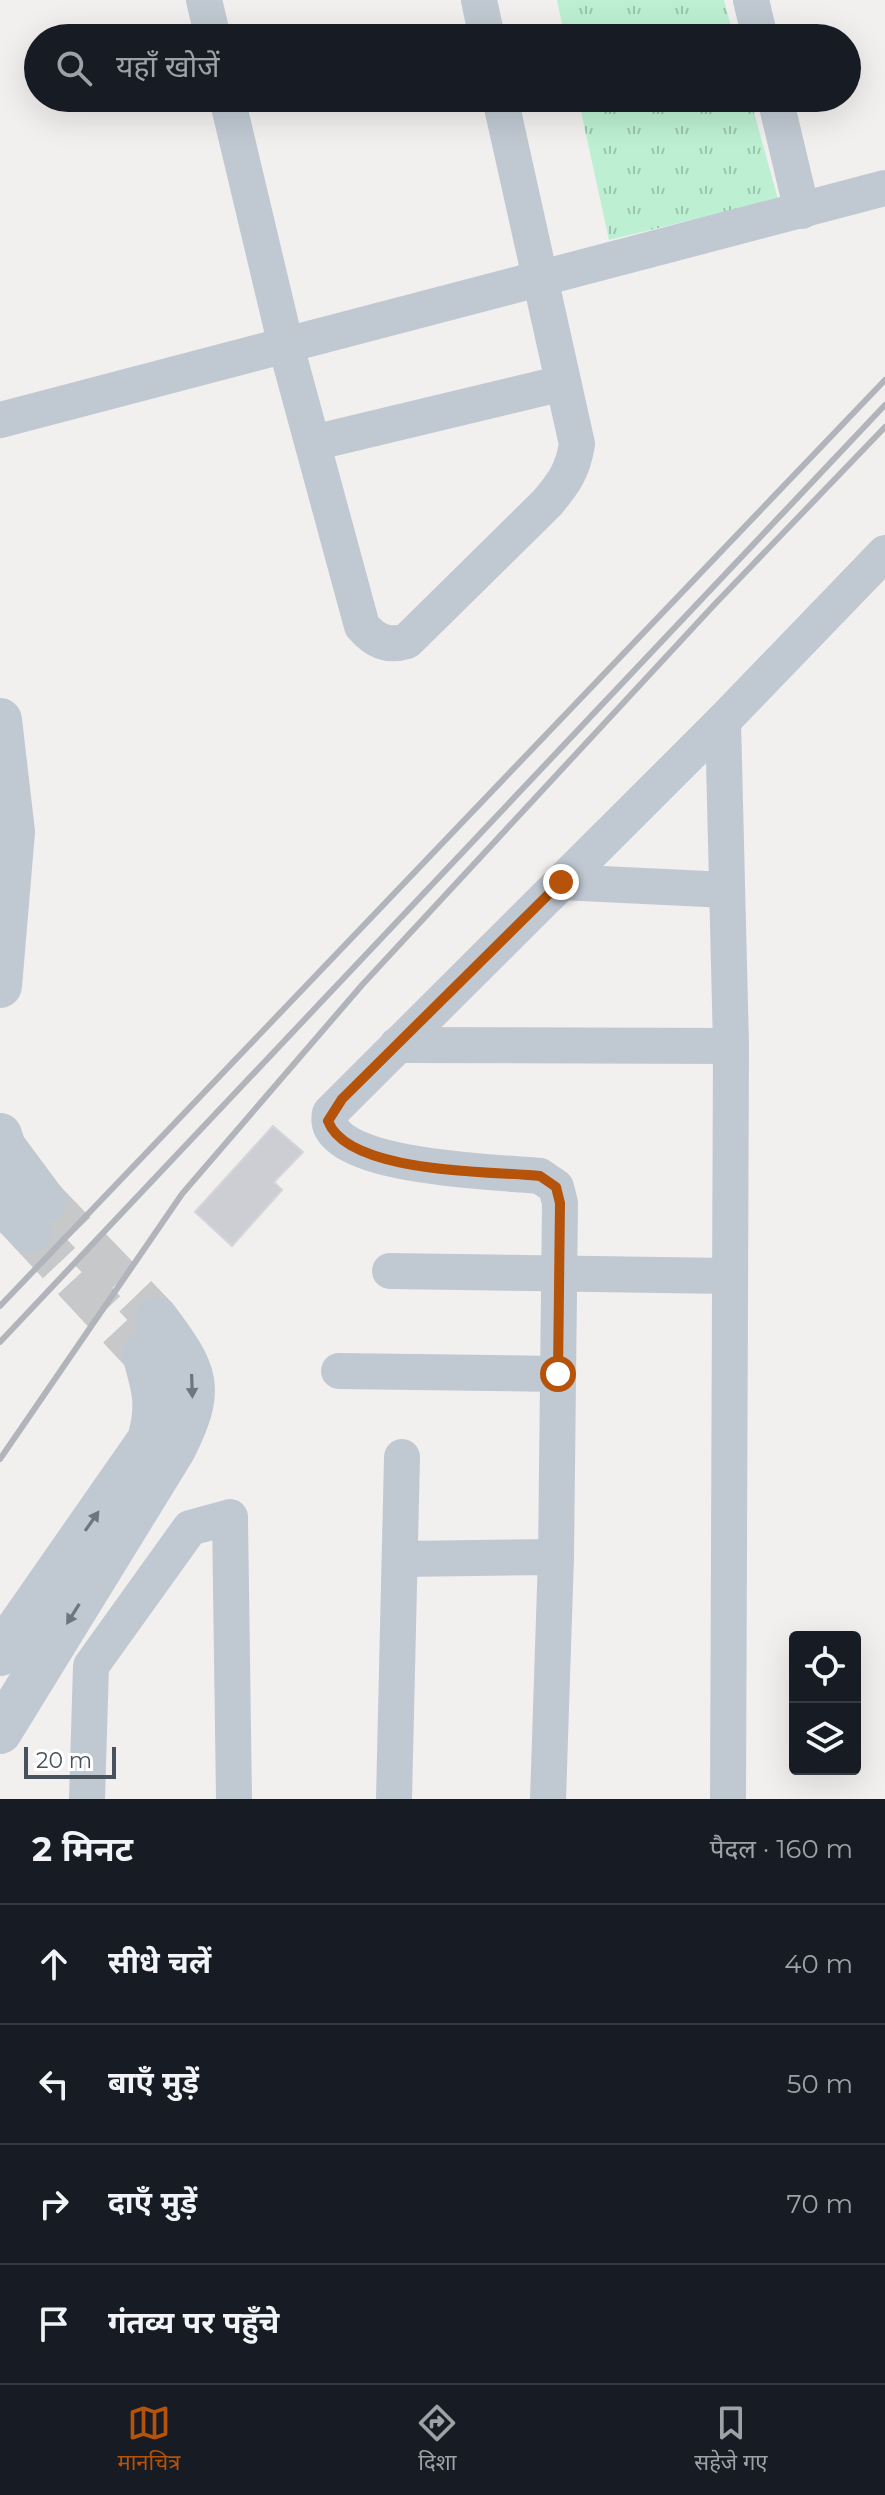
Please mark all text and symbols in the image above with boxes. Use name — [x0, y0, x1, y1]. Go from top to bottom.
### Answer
search box — [24, 24, 861, 112]
icon: search — [52, 46, 96, 90]
text: यहाँ खोजें — [116, 48, 220, 85]
route end — [543, 864, 579, 900]
route start — [540, 1356, 576, 1392]
one-way arrow — [186, 1374, 199, 1399]
one-way arrow — [84, 1511, 99, 1532]
one-way arrow — [66, 1603, 80, 1625]
map controls — [789, 1631, 861, 1775]
button: locate — [789, 1631, 861, 1703]
button: layers — [789, 1703, 861, 1775]
scale bar — [24, 1743, 116, 1779]
text: 20 m — [36, 1747, 92, 1774]
text: 2 मिनट — [32, 1828, 133, 1870]
text: पैदल · 160 m — [710, 1833, 853, 1865]
icon: ahead — [32, 1942, 76, 1986]
text: सीधे चलें — [108, 1944, 211, 1981]
text: 40 m — [784, 1948, 853, 1980]
icon: left — [32, 2062, 76, 2106]
text: बाएँ मुड़ें — [108, 2064, 199, 2101]
text: 50 m — [787, 2068, 853, 2100]
icon: right — [32, 2182, 76, 2226]
text: दाएँ मुड़ें — [108, 2184, 197, 2221]
text: 70 m — [787, 2188, 853, 2220]
icon: arrive — [32, 2302, 76, 2346]
text: गंतव्य पर पहुँचे — [108, 2304, 279, 2341]
tab: मानचित्र — [117, 2401, 180, 2479]
tab: दिशा — [415, 2401, 459, 2479]
tab: सहेजे गए — [694, 2401, 768, 2479]

